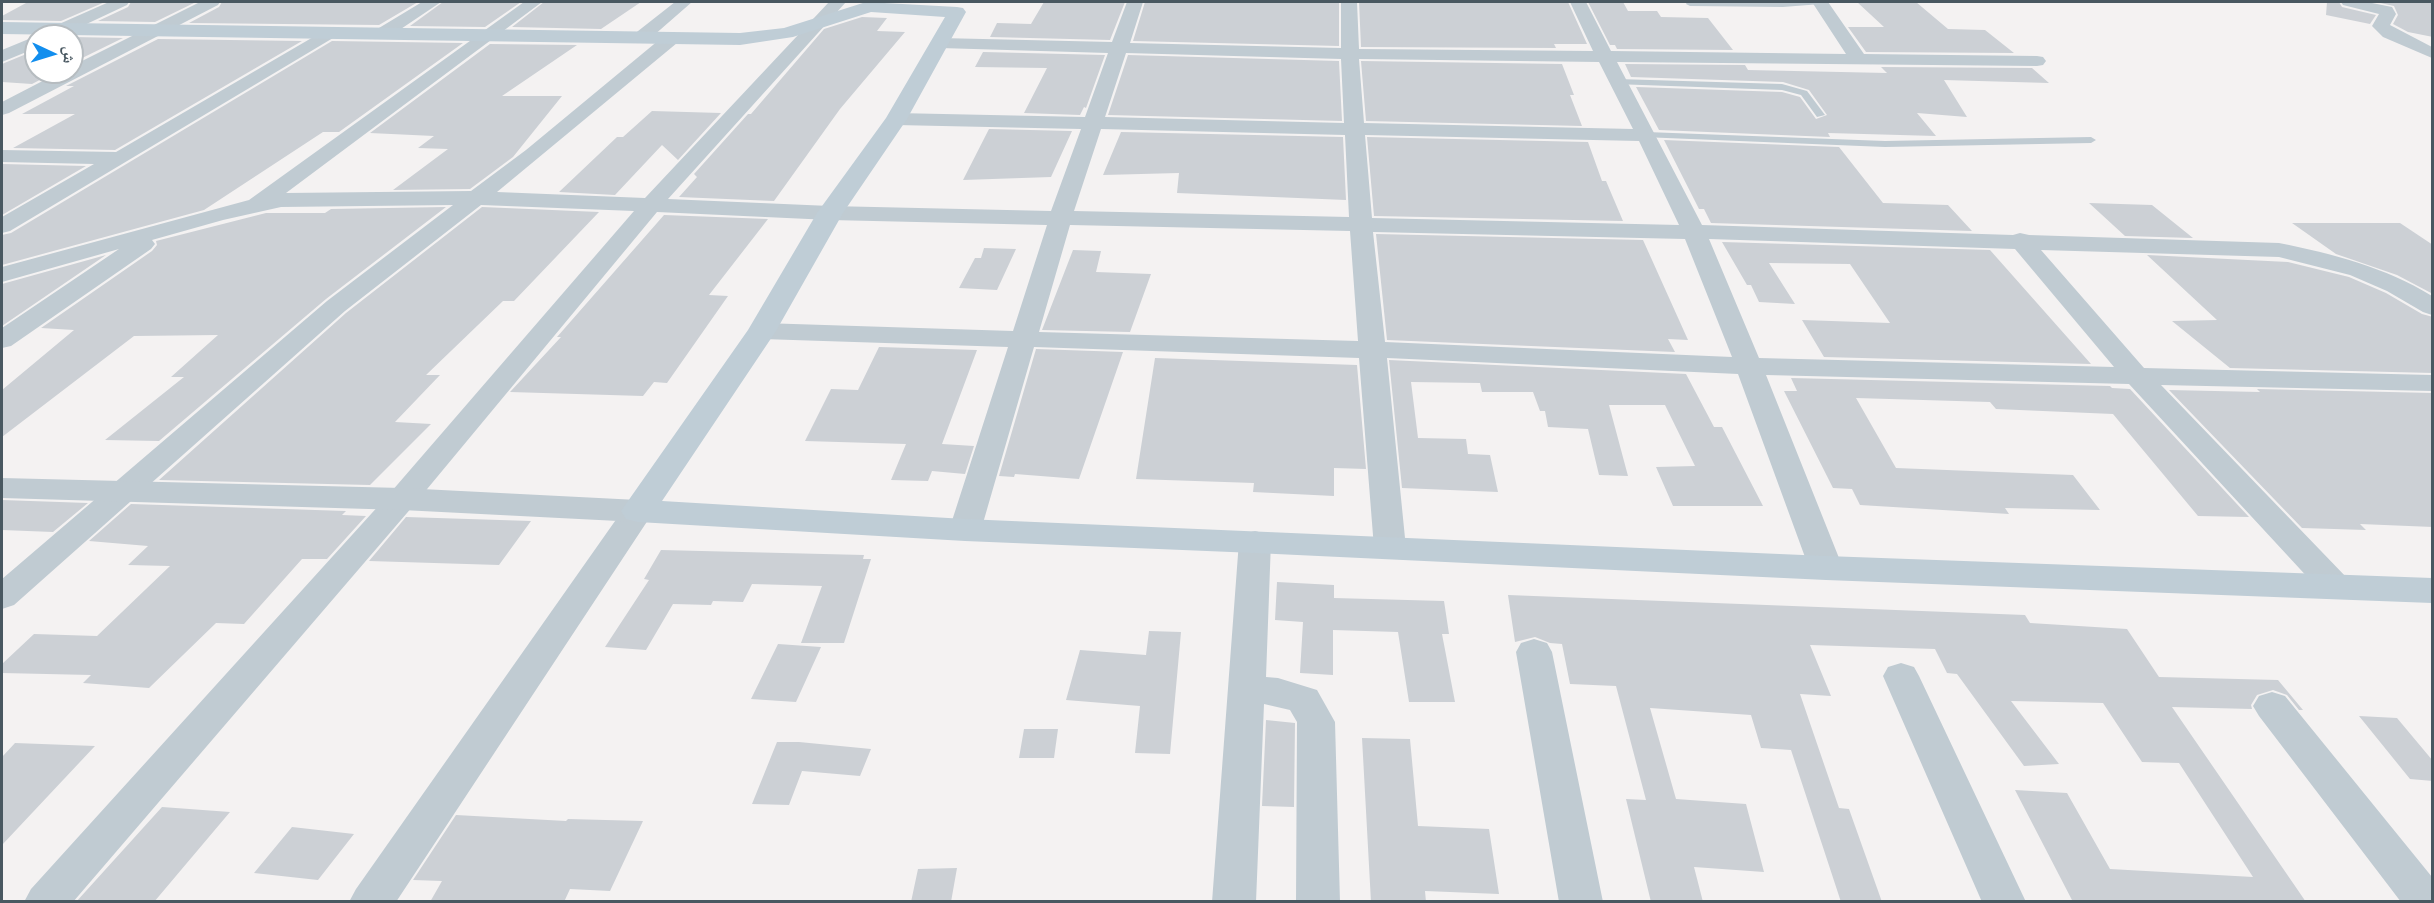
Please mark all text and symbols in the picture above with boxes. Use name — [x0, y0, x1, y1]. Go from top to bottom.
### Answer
north arrow — [24, 24, 84, 84]
text: ش — [58, 46, 82, 64]

